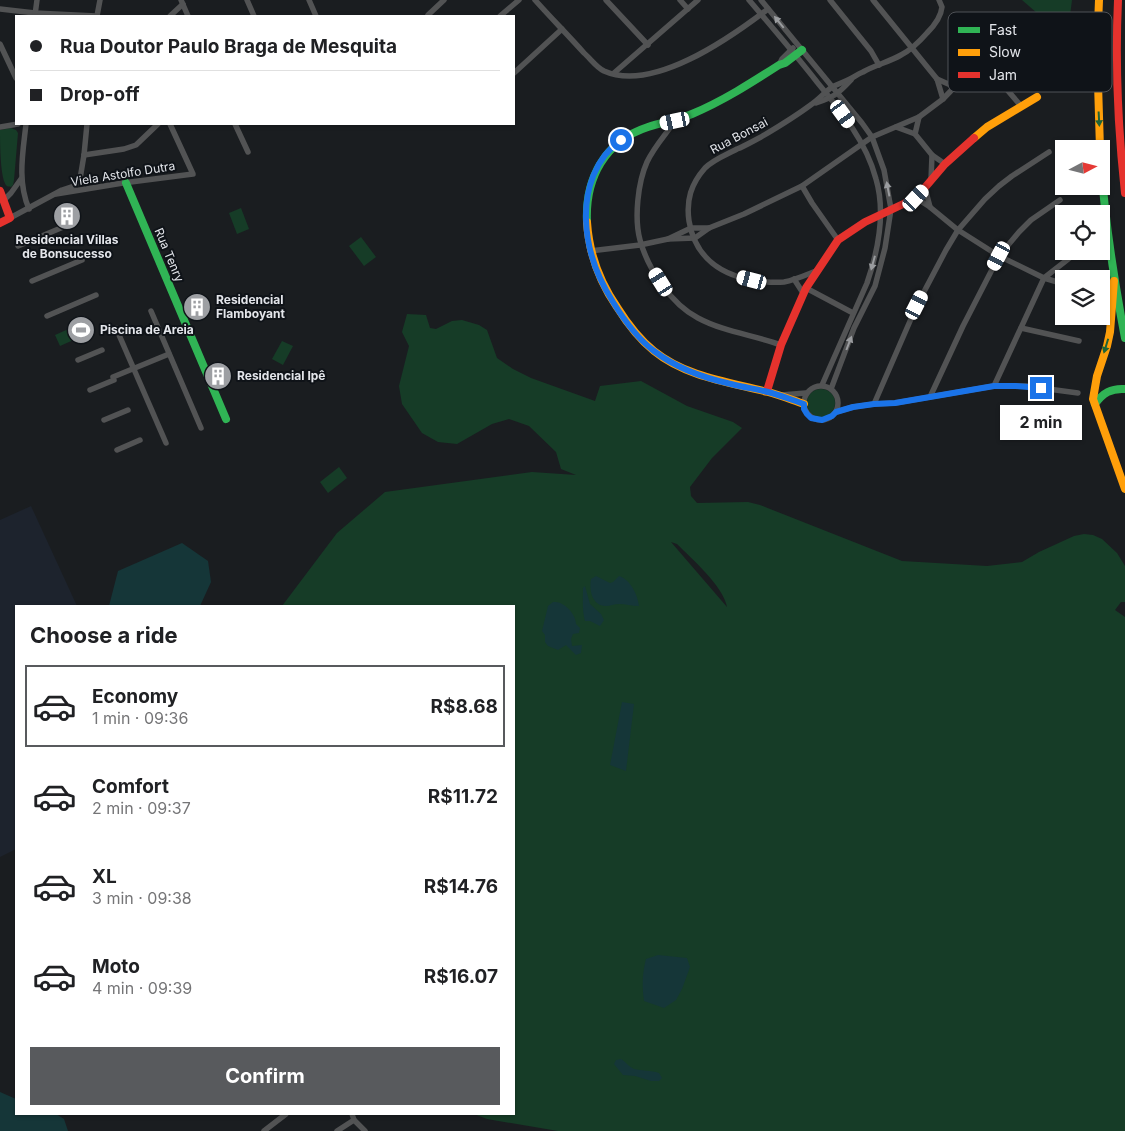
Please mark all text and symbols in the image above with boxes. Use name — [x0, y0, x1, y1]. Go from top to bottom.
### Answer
legend — [948, 12, 1112, 92]
one-way arrow — [774, 16, 785, 29]
text: Fast — [989, 21, 1017, 38]
text: Rua Doutor Paulo Braga de Mesquita — [60, 35, 397, 58]
text: Slow — [989, 43, 1021, 60]
text: Jam — [989, 66, 1017, 83]
text: Drop-off — [60, 83, 140, 106]
car — [828, 97, 857, 131]
car — [658, 111, 691, 131]
one-way arrow — [1095, 111, 1103, 127]
street label: Rua Bonsai — [707, 114, 770, 157]
route start — [610, 129, 632, 151]
north arrow — [1055, 140, 1110, 195]
map controls — [1055, 140, 1110, 325]
street label: Viela Astolfo Dutra — [70, 158, 176, 189]
one-way arrow — [883, 180, 891, 196]
car — [900, 182, 931, 214]
building icon: Residencial Villas de Bonsucesso — [52, 201, 82, 231]
button: locate — [1055, 205, 1110, 260]
street label: Rua Tenry — [151, 226, 188, 284]
place label: Residencial Villas de Bonsucesso — [16, 232, 119, 261]
car — [985, 239, 1012, 273]
one-way arrow — [869, 256, 877, 271]
car — [646, 265, 675, 299]
car — [735, 269, 768, 291]
button: layers — [1055, 270, 1110, 325]
car — [903, 288, 930, 322]
building icon: Residencial Flamboyant — [182, 292, 212, 322]
place label: Residencial Flamboyant — [216, 292, 285, 321]
sports icon: Piscina de Areia — [66, 315, 96, 345]
place label: Piscina de Areia — [100, 322, 194, 337]
one-way arrow — [845, 336, 853, 350]
one-way arrow — [1102, 339, 1110, 354]
building icon: Residencial Ipê — [203, 361, 233, 391]
place label: Residencial Ipê — [237, 368, 326, 383]
route end — [1030, 377, 1052, 399]
callout: 2 min — [1000, 406, 1082, 440]
text: 2 min — [1020, 412, 1062, 432]
text: Choose a ride — [30, 622, 178, 648]
icon: car — [32, 684, 77, 729]
text: Economy — [92, 685, 178, 708]
text: R$8.68 — [431, 695, 498, 718]
text: 1 min · 09:36 — [92, 708, 188, 728]
icon: car — [32, 774, 77, 819]
text: Comfort — [92, 775, 169, 798]
text: R$11.72 — [428, 785, 498, 808]
text: 2 min · 09:37 — [92, 798, 191, 818]
icon: car — [32, 864, 77, 909]
text: XL — [92, 865, 117, 888]
text: R$14.76 — [424, 875, 498, 898]
text: 3 min · 09:38 — [92, 888, 192, 908]
icon: car — [32, 954, 77, 999]
text: Moto — [92, 955, 140, 978]
text: R$16.07 — [424, 965, 498, 988]
text: 4 min · 09:39 — [92, 978, 192, 998]
button: Confirm — [30, 1047, 500, 1105]

